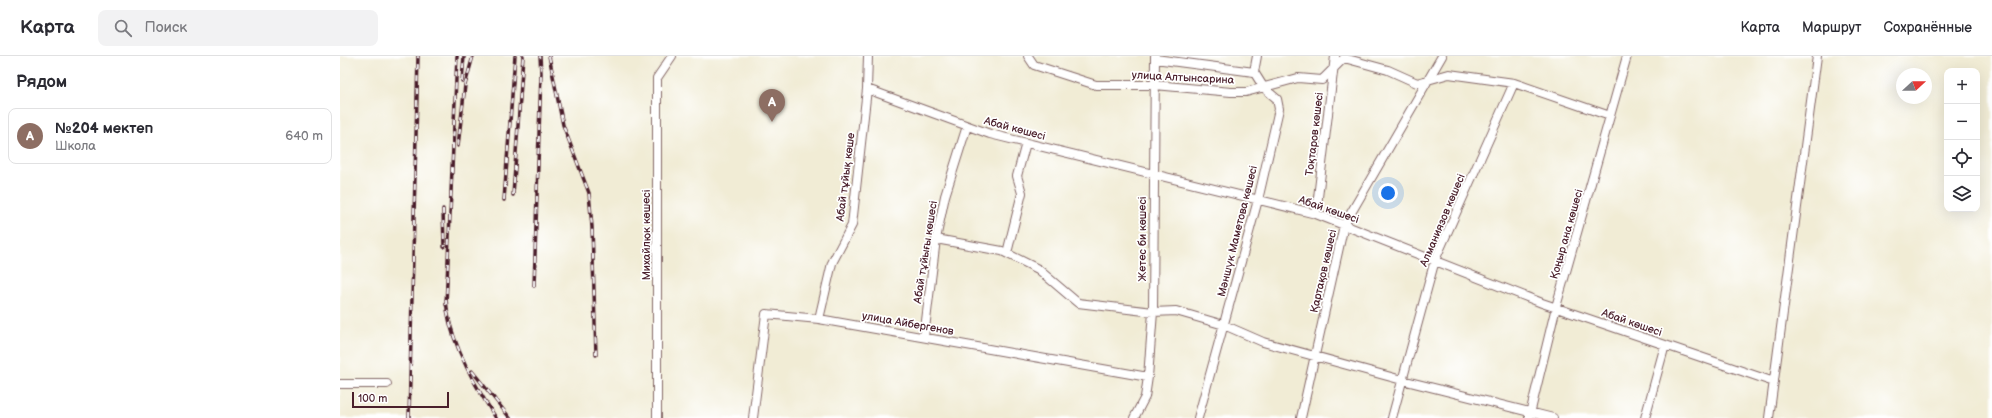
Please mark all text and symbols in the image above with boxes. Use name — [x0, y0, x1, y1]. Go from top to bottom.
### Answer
search box — [98, 10, 378, 46]
text: Карта — [20, 16, 74, 39]
icon: search — [112, 17, 134, 39]
text: Поиск — [144, 18, 187, 37]
text: Карта — [1741, 19, 1780, 36]
text: Маршрут — [1802, 19, 1862, 36]
text: Сохранённые — [1884, 19, 1972, 36]
street label: улица Алтынсарина — [1131, 68, 1235, 87]
north arrow — [1896, 68, 1932, 104]
map controls — [1944, 68, 1980, 212]
button: + — [1944, 68, 1980, 104]
text: Рядом — [16, 72, 67, 92]
pin: A — [759, 89, 785, 122]
street label: Тоқтаров көшесі — [1303, 91, 1326, 177]
button: − — [1944, 104, 1980, 140]
street label: Абай көшесі — [982, 114, 1047, 143]
text: №204 мектеп — [55, 119, 153, 138]
text: A — [26, 128, 34, 144]
text: 640 m — [285, 128, 323, 144]
street label: Абай тұйық көше — [833, 132, 857, 223]
text: Школа — [55, 138, 96, 154]
button: locate — [1944, 140, 1980, 176]
street label: Мәншүк Маметова көшесі — [1215, 164, 1260, 298]
street label: Алманиязов көшесі — [1417, 172, 1468, 269]
button: layers — [1944, 176, 1980, 212]
your location — [1378, 183, 1398, 203]
street label: Қоңыр ана көшесі — [1547, 188, 1586, 281]
street label: Михайлюк көшесі — [640, 190, 653, 280]
street label: Абай көшесі — [1296, 193, 1361, 226]
street label: Жетес би көшесі — [1136, 197, 1149, 282]
street label: Абай тұйығы көшесі — [911, 200, 940, 305]
street label: Қартақов көшесі — [1308, 228, 1339, 314]
street label: Абай көшесі — [1599, 306, 1664, 339]
street label: улица Айбергенов — [861, 309, 955, 338]
scale bar — [352, 390, 449, 409]
text: 100 m — [358, 392, 387, 405]

